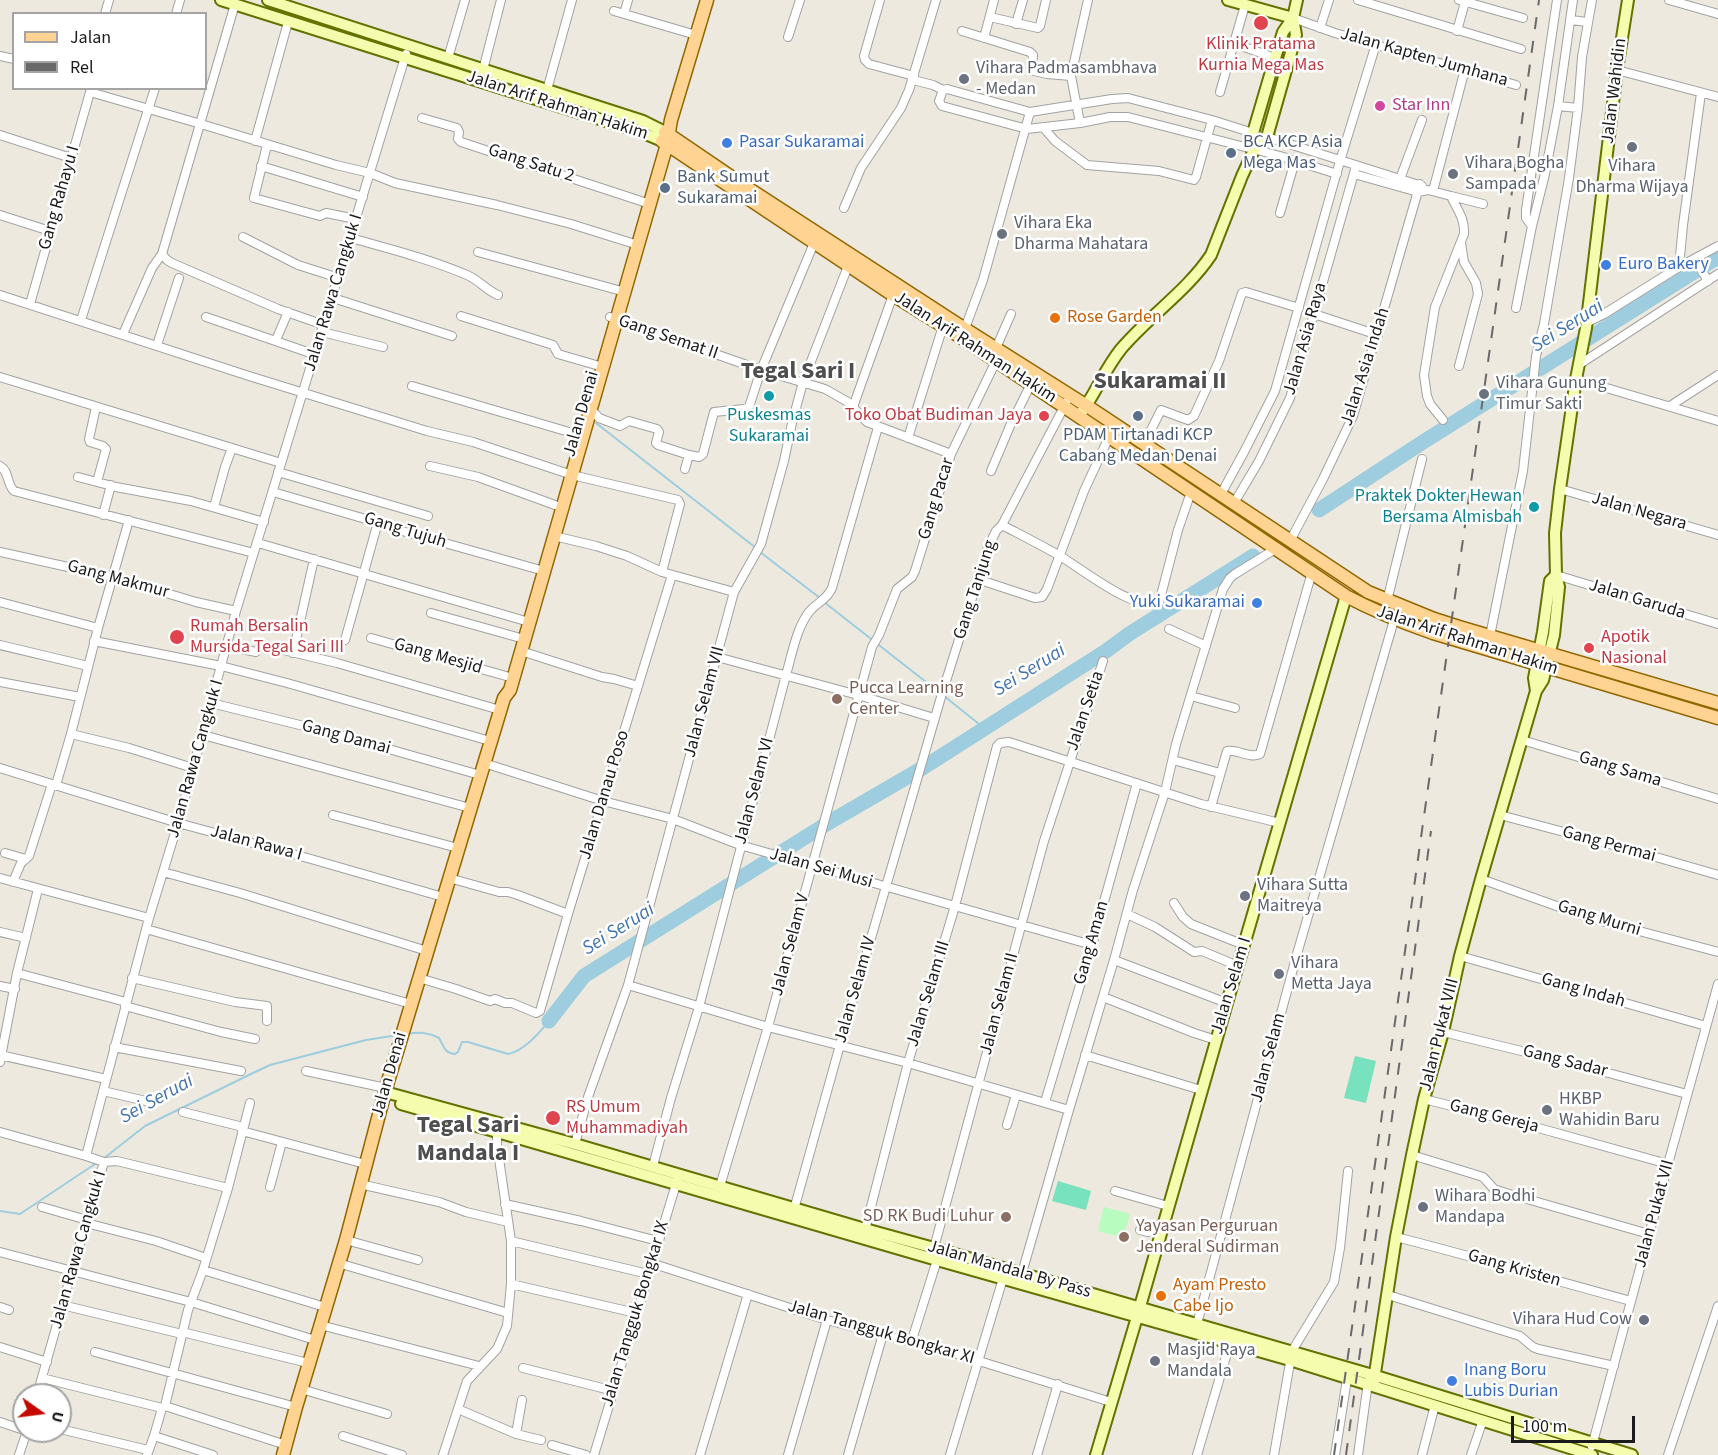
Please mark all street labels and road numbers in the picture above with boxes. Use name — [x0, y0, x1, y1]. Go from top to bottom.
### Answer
street label: Jalan Kapten Jumhana — [1338, 24, 1510, 92]
street label: Jalan Wahidin — [1598, 37, 1632, 145]
street label: Jalan Arif Rahman Hakim — [463, 66, 651, 146]
street label: Gang Satu 2 — [485, 140, 577, 188]
street label: Gang Rahayu I — [35, 143, 85, 253]
street label: Jalan Rawa Cangkuk I — [300, 212, 368, 374]
street label: Jalan Asia Raya — [1280, 280, 1332, 398]
street label: Jalan Arif Rahman Hakim — [890, 287, 1060, 409]
street label: Jalan Asia Indah — [1337, 305, 1395, 429]
street label: Gang Semat II — [615, 311, 721, 365]
street label: Jalan Denai — [559, 369, 605, 459]
street label: Gang Pacar — [914, 455, 960, 543]
street label: Jalan Negara — [1589, 488, 1689, 536]
street label: Gang Tujuh — [361, 508, 449, 554]
street label: Gang Tanjung — [950, 538, 1002, 642]
street label: Gang Makmur — [65, 556, 171, 604]
street label: Jalan Garuda — [1586, 575, 1688, 625]
street label: Jalan Arif Rahman Hakim — [1373, 601, 1561, 681]
street label: Gang Mesjid — [391, 634, 485, 680]
street label: Jalan Selam VII — [680, 644, 730, 760]
street label: Jalan Setia — [1062, 668, 1110, 754]
street label: Jalan Rawa Cangkuk I — [163, 677, 229, 841]
street label: Gang Damai — [299, 716, 393, 760]
street label: Jalan Danau Poso — [575, 728, 635, 862]
street label: Jalan Selam VI — [730, 735, 780, 847]
street label: Gang Sama — [1576, 747, 1664, 793]
street label: Jalan Rawa I — [208, 821, 304, 867]
street label: Gang Permai — [1560, 822, 1658, 868]
street label: Jalan Sei Musi — [767, 844, 875, 894]
street label: Jalan Selam V — [767, 892, 815, 998]
street label: Gang Murni — [1555, 896, 1643, 942]
street label: Gang Aman — [1070, 899, 1114, 987]
street label: Jalan Selam IV — [831, 934, 881, 1046]
street label: Jalan Selam I — [1207, 935, 1257, 1037]
street label: Jalan Selam III — [903, 938, 955, 1050]
street label: Jalan Selam II — [976, 950, 1024, 1058]
street label: Gang Indah — [1539, 969, 1627, 1013]
street label: Jalan Pukat VIII — [1416, 976, 1464, 1094]
street label: Jalan Selam — [1247, 1011, 1291, 1105]
street label: Jalan Denai — [367, 1030, 413, 1120]
street label: Gang Sadar — [1520, 1041, 1610, 1083]
street label: Gang Gereja — [1447, 1095, 1541, 1139]
street label: Jalan Pukat VII — [1630, 1158, 1680, 1270]
street label: Jalan Rawa Cangkuk I — [46, 1168, 112, 1332]
street label: Jalan Tangguk Bongkar IX — [597, 1218, 675, 1410]
street label: Jalan Mandala By Pass — [925, 1236, 1093, 1304]
street label: Gang Kristen — [1465, 1245, 1563, 1293]
street label: Jalan Tangguk Bongkar XI — [785, 1296, 977, 1370]

